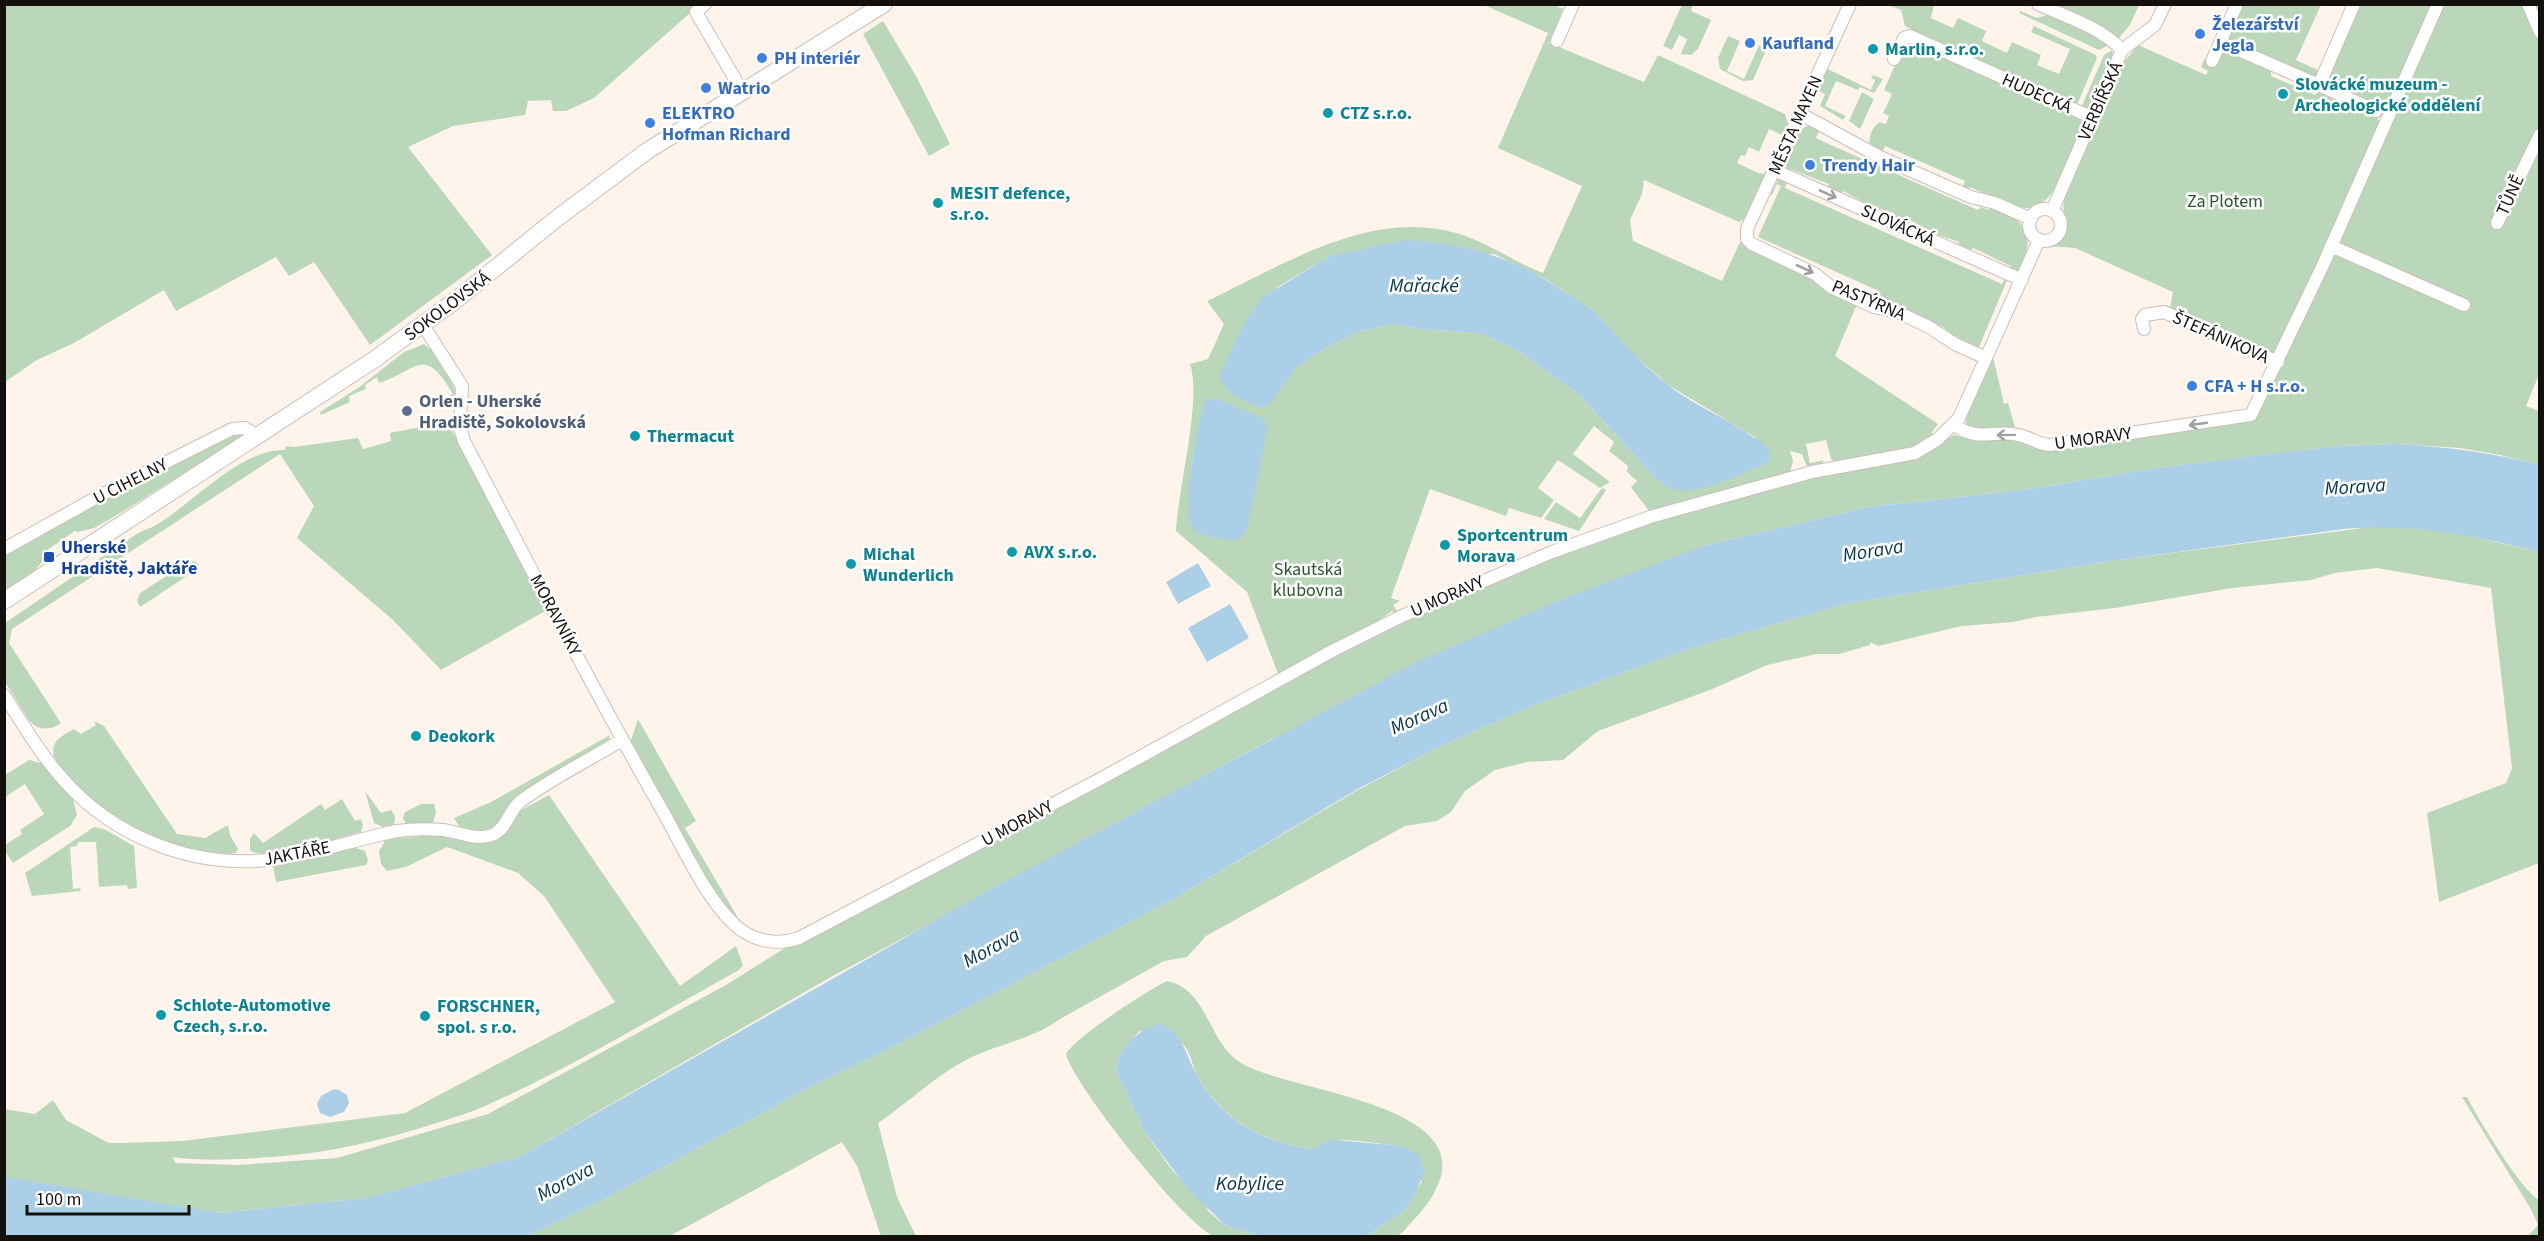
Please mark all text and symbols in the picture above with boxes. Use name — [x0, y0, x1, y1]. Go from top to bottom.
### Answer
place label: Železářství Jegla — [2212, 12, 2300, 58]
marker: Železářství Jegla — [2193, 27, 2207, 41]
place label: Kaufland — [1762, 31, 1834, 56]
marker: Kaufland — [1743, 36, 1757, 50]
place label: Marlin, s.r.o. — [1885, 37, 1984, 62]
marker: Marlin, s.r.o. — [1866, 42, 1880, 56]
place label: PH interiér — [774, 46, 861, 71]
marker: PH interiér — [755, 51, 769, 65]
street label: VERBÍŘSKÁ — [2072, 58, 2129, 145]
street label: HUDECKÁ — [1998, 67, 2076, 120]
street label: MĚSTA MAYEN — [1762, 71, 1829, 179]
place label: Slovácké muzeum - Archeologické oddělení — [2294, 72, 2481, 118]
place label: Watrio — [718, 76, 771, 101]
marker: Watrio — [699, 81, 713, 95]
marker: Slovácké muzeum - Archeologické oddělení — [2276, 87, 2290, 101]
place label: ELEKTRO Hofman Richard — [662, 101, 790, 147]
place label: CTZ s.r.o. — [1340, 101, 1412, 126]
marker: CTZ s.r.o. — [1321, 106, 1335, 120]
marker: ELEKTRO Hofman Richard — [643, 116, 657, 130]
place label: Trendy Hair — [1822, 153, 1916, 178]
marker: Trendy Hair — [1803, 158, 1817, 172]
street label: TŮNĚ — [2490, 171, 2530, 220]
place label: MESIT defence, s.r.o. — [950, 181, 1070, 227]
one-way arrow — [1818, 189, 1837, 200]
park label: Za Plotem — [2187, 189, 2263, 214]
marker: MESIT defence, s.r.o. — [931, 196, 945, 210]
street label: SLOVÁCKÁ — [1857, 198, 1939, 253]
one-way arrow — [1795, 263, 1813, 275]
street label: SOKOLOVSKÁ — [399, 265, 496, 347]
water label: Mařacké — [1389, 272, 1459, 300]
street label: PASTÝRNA — [1828, 274, 1910, 327]
street label: ŠTEFÁNIKOVA — [2168, 305, 2273, 370]
place label: CFA + H s.r.o. — [2204, 374, 2305, 399]
marker: CFA + H s.r.o. — [2185, 379, 2199, 393]
place label: Orlen - Uherské Hradiště, Sokolovská — [419, 389, 586, 435]
marker: Orlen - Uherské Hradiště, Sokolovská — [400, 404, 414, 418]
one-way arrow — [2188, 418, 2208, 429]
street label: U MORAVY — [2053, 421, 2134, 456]
place label: Thermacut — [647, 424, 734, 449]
marker: Thermacut — [628, 429, 642, 443]
one-way arrow — [1997, 429, 2017, 441]
street label: U CIHELNY — [89, 452, 172, 511]
water label: Morava — [2323, 471, 2387, 503]
place label: Sportcentrum Morava — [1457, 523, 1568, 569]
water label: Morava — [1841, 532, 1906, 570]
place label: Uherské Hradiště, Jaktáře — [61, 535, 197, 581]
marker: Sportcentrum Morava — [1438, 538, 1452, 552]
place label: AVX s.r.o. — [1023, 540, 1097, 565]
place label: Michal Wunderlich — [863, 542, 954, 588]
marker: AVX s.r.o. — [1005, 545, 1019, 559]
marker: Uherské Hradiště, Jaktáře — [42, 550, 56, 564]
marker: Michal Wunderlich — [844, 557, 858, 571]
park label: Skautská klubovna — [1273, 557, 1343, 603]
street label: U MORAVY — [1407, 569, 1488, 624]
street label: MORAVNÍKY — [524, 570, 588, 661]
water label: Morava — [1386, 692, 1453, 742]
place label: Deokork — [428, 724, 495, 749]
marker: Deokork — [409, 729, 423, 743]
street label: U MORAVY — [977, 794, 1058, 853]
street label: JAKTÁŘE — [262, 835, 332, 872]
water label: Morava — [958, 921, 1025, 975]
place label: Schlote-Automotive Czech, s.r.o. — [173, 993, 331, 1039]
place label: FORSCHNER, spol. s r.o. — [437, 994, 540, 1040]
marker: Schlote-Automotive Czech, s.r.o. — [154, 1008, 168, 1022]
marker: FORSCHNER, spol. s r.o. — [418, 1009, 432, 1023]
water label: Morava — [532, 1155, 599, 1209]
water label: Kobylice — [1216, 1170, 1284, 1198]
scale bar — [27, 1178, 189, 1216]
text: 100 m — [36, 1187, 81, 1212]

